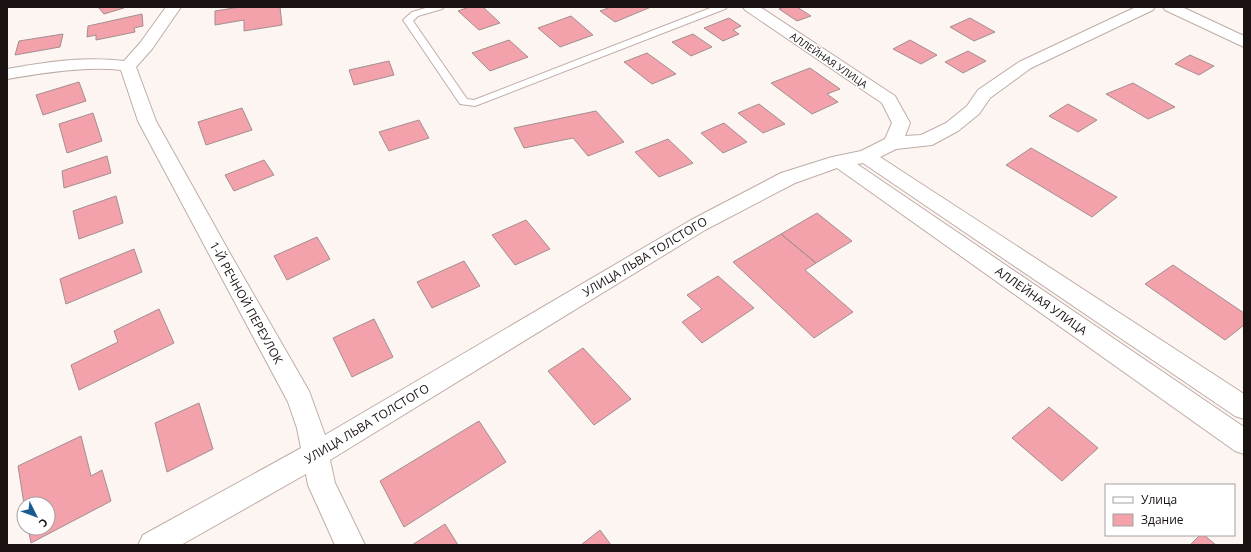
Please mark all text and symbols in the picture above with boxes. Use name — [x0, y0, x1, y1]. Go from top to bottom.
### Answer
street label: АЛЛЕЙНАЯ УЛИЦА — [788, 29, 871, 92]
street label: УЛИЦА ЛЬВА ТОЛСТОГО — [579, 213, 710, 301]
street label: 1-Й РЕЧНОЙ ПЕРЕУЛОК — [206, 239, 288, 368]
street label: АЛЛЕЙНАЯ УЛИЦА — [992, 262, 1091, 339]
street label: УЛИЦА ЛЬВА ТОЛСТОГО — [301, 380, 432, 468]
legend — [1105, 484, 1235, 536]
text: Улица — [1141, 491, 1177, 508]
north arrow — [16, 496, 56, 536]
text: Здание — [1141, 511, 1184, 528]
text: С — [36, 515, 52, 531]

